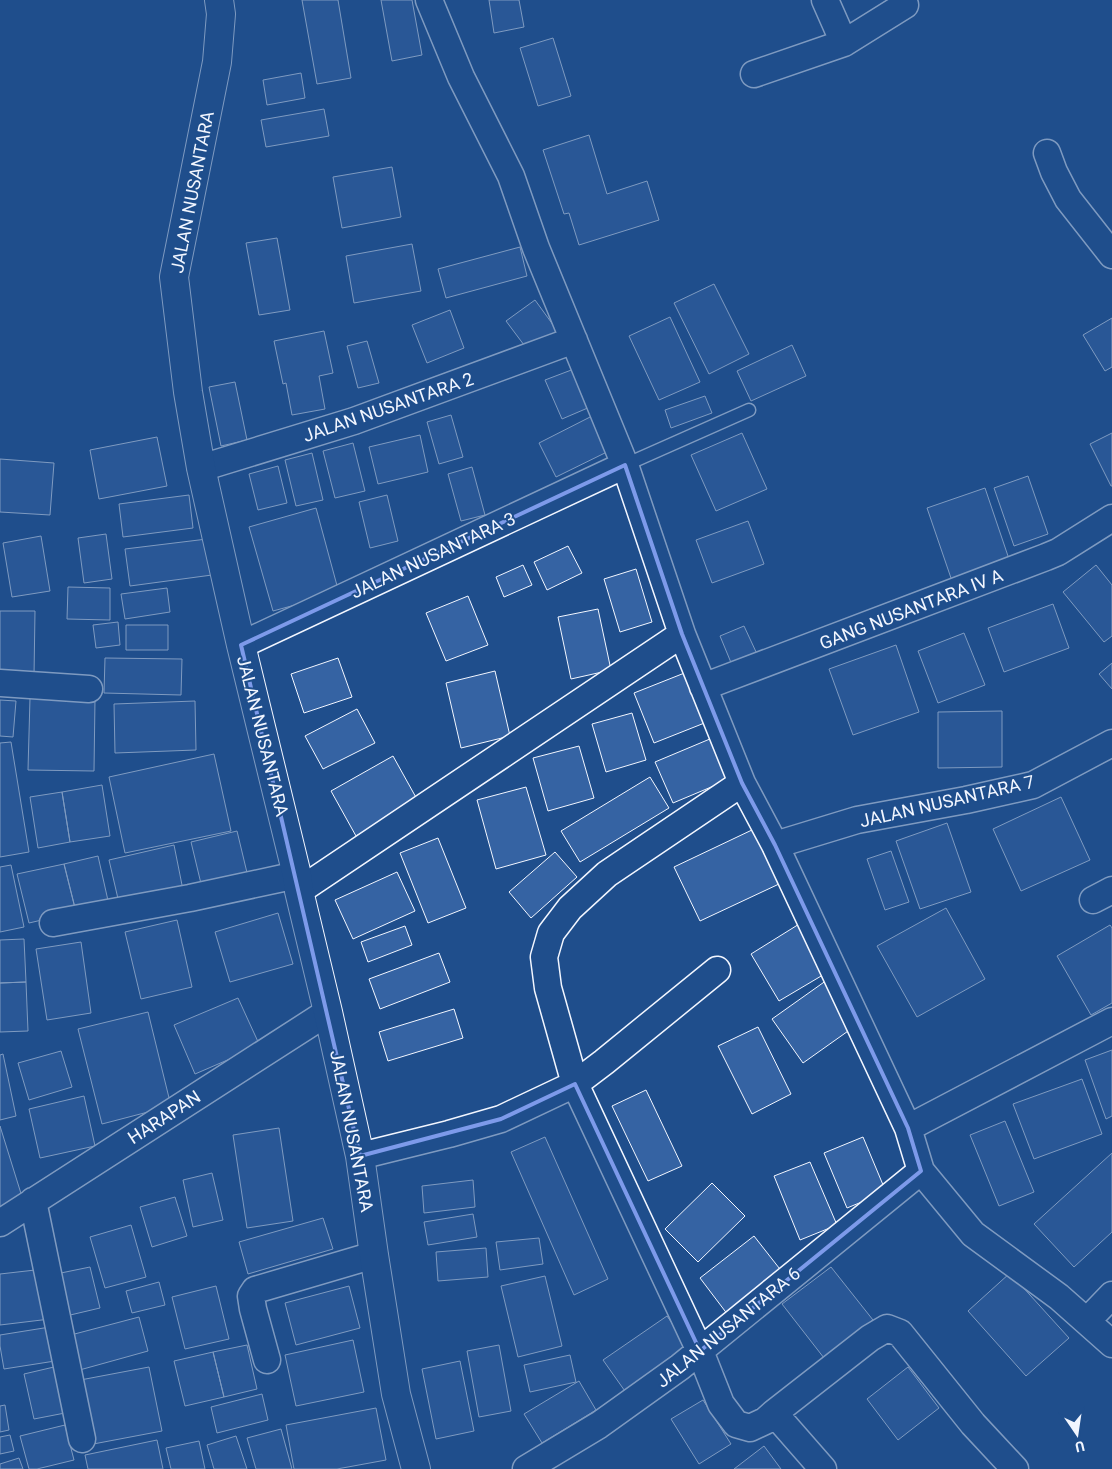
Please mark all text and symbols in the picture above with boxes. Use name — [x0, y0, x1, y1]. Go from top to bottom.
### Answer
street label: JALAN NUSANTARA — [166, 109, 218, 275]
street label: JALAN NUSANTARA 2 — [300, 368, 476, 446]
street label: JALAN NUSANTARA 3 — [347, 508, 519, 602]
street label: GANG NUSANTARA IV A — [816, 564, 1006, 654]
street label: JALAN NUSANTARA — [233, 654, 293, 819]
street label: JALAN NUSANTARA 7 — [857, 771, 1037, 831]
street label: JALAN NUSANTARA — [326, 1048, 378, 1214]
street label: HARAPAN — [124, 1086, 204, 1148]
street label: JALAN NUSANTARA 6 — [652, 1262, 804, 1392]
north arrow — [1052, 1409, 1102, 1459]
text: U — [1074, 1438, 1086, 1456]

